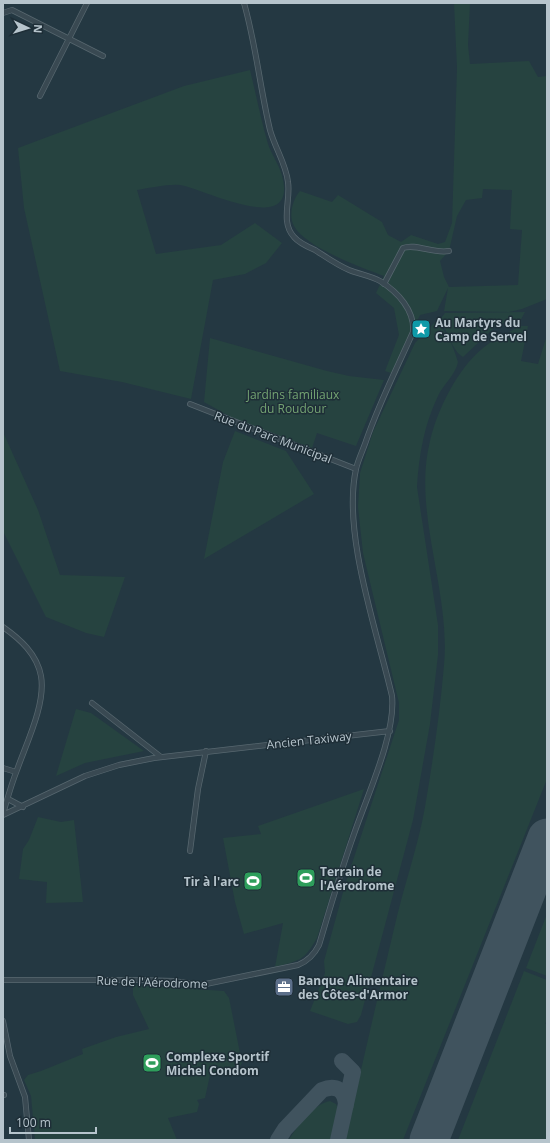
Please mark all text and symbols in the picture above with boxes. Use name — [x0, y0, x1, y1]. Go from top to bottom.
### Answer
north arrow — [8, 8, 48, 48]
text: N — [31, 24, 46, 34]
place label: Au Martyrs du Camp de Servel — [435, 314, 527, 345]
place icon: Au Martyrs du Camp de Servel — [410, 318, 432, 340]
park label: Jardins familiaux du Roudour — [246, 386, 340, 417]
street label: Rue du Parc Municipal — [212, 407, 334, 467]
street label: Ancien Taxiway — [266, 727, 353, 753]
place label: Terrain de l'Aérodrome — [320, 863, 394, 894]
sports icon: Terrain de l'Aérodrome — [295, 867, 317, 889]
sports icon: Tir à l'arc — [242, 870, 264, 892]
place label: Tir à l'arc — [184, 873, 239, 890]
street label: Rue de l'Aérodrome — [96, 972, 208, 992]
place label: Banque Alimentaire des Côtes-d'Armor — [298, 972, 418, 1003]
office icon: Banque Alimentaire des Côtes-d'Armor — [273, 976, 295, 998]
place label: Complexe Sportif Michel Condom — [166, 1048, 270, 1079]
sports icon: Complexe Sportif Michel Condom — [141, 1052, 163, 1074]
scale bar — [10, 1109, 96, 1135]
text: 100 m — [16, 1114, 51, 1131]

